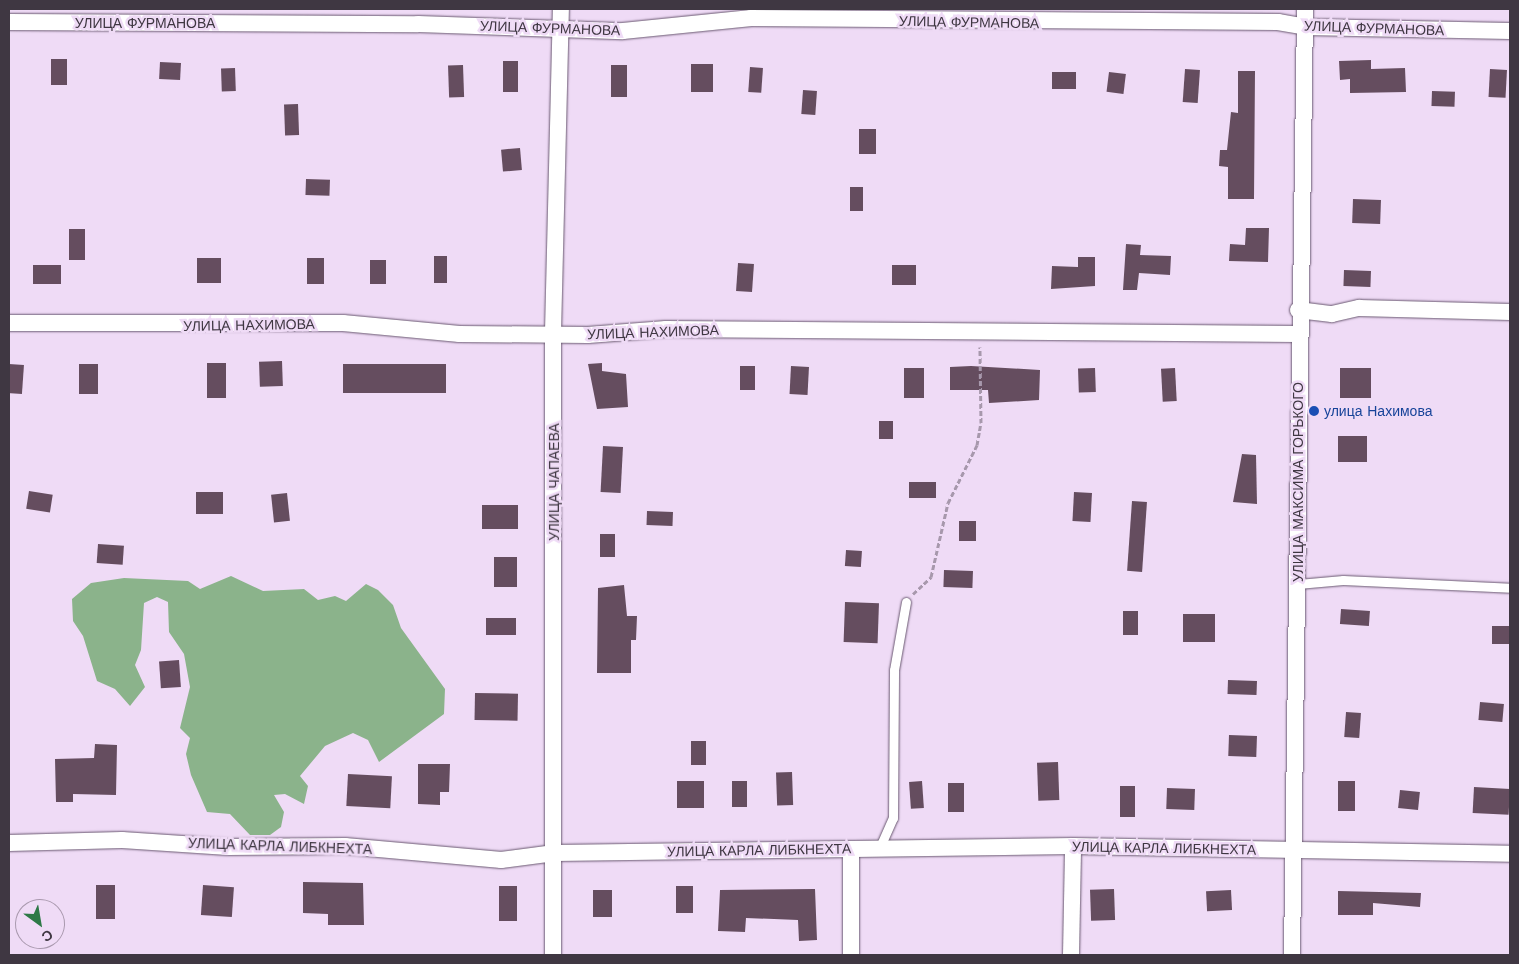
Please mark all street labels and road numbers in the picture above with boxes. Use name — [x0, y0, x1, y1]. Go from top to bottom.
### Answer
street label: УЛИЦА ФУРМАНОВА — [899, 12, 1039, 32]
street label: УЛИЦА ФУРМАНОВА — [75, 15, 215, 31]
street label: УЛИЦА ФУРМАНОВА — [480, 17, 620, 39]
street label: УЛИЦА ФУРМАНОВА — [1304, 17, 1444, 39]
street label: УЛИЦА НАХИМОВА — [183, 315, 315, 335]
street label: УЛИЦА НАХИМОВА — [587, 321, 719, 343]
street label: УЛИЦА МАКСИМА ГОРЬКОГО — [1290, 382, 1306, 582]
street label: УЛИЦА ЧАПАЕВА — [546, 423, 562, 541]
street label: УЛИЦА КАРЛА ЛИБКНЕХТА — [188, 834, 372, 858]
street label: УЛИЦА КАРЛА ЛИБКНЕХТА — [1072, 838, 1256, 858]
street label: УЛИЦА КАРЛА ЛИБКНЕХТА — [667, 840, 851, 860]

